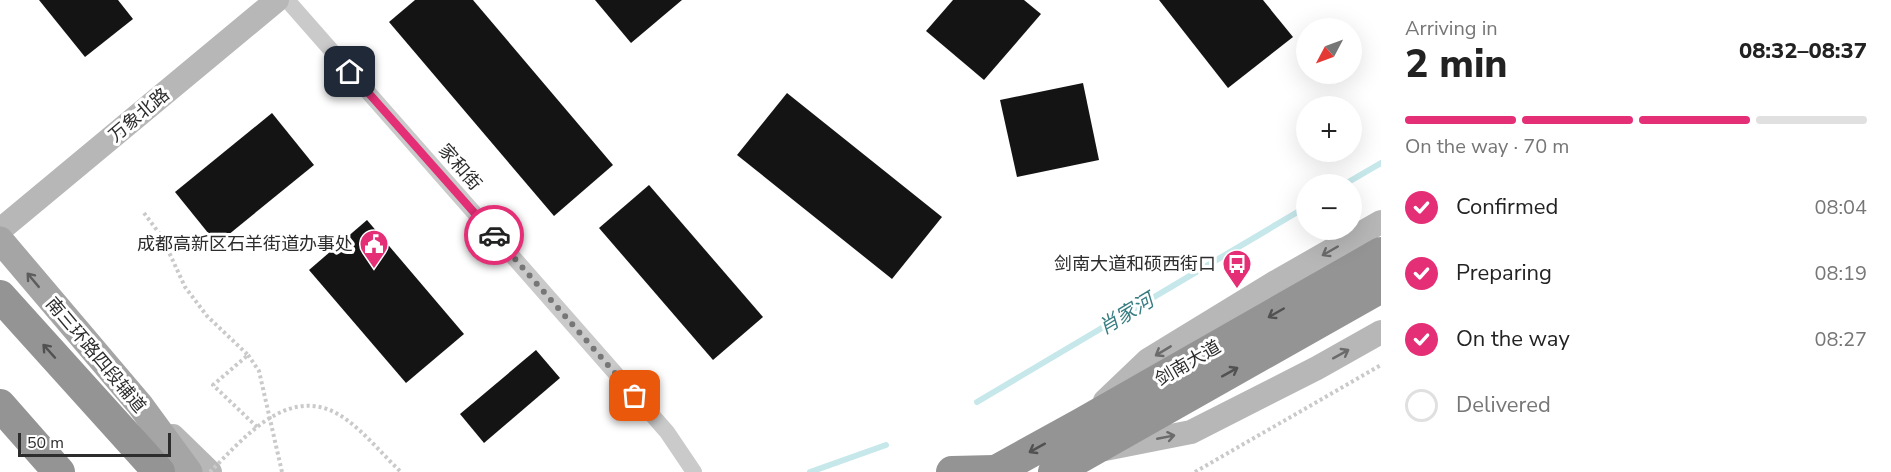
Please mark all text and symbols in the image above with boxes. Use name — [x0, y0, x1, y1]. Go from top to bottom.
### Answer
text: Arriving in — [1405, 15, 1498, 42]
north arrow — [1296, 18, 1362, 84]
map controls — [1296, 18, 1362, 240]
text: 08:32–08:37 — [1739, 36, 1867, 66]
text: 2 min — [1405, 38, 1508, 91]
pin — [324, 46, 375, 97]
icon: home — [333, 55, 366, 88]
street label: 万象北路 — [104, 83, 174, 147]
button: + — [1296, 96, 1362, 162]
text: On the way · 70 m — [1405, 133, 1569, 160]
street label: 家和街 — [433, 139, 487, 195]
button: − — [1296, 174, 1362, 240]
icon: check — [1405, 191, 1438, 224]
text: Confirmed — [1456, 192, 1558, 222]
text: 08:04 — [1814, 194, 1867, 221]
courier — [464, 205, 524, 265]
icon: car — [478, 219, 511, 252]
public building icon: 成都高新区石羊街道办事处 — [358, 228, 390, 270]
place label: 成都高新区石羊街道办事处 — [137, 232, 353, 256]
one-way arrow — [1322, 245, 1339, 257]
bus stop icon: 剑南大道和硕西街口 — [1221, 248, 1253, 290]
place label: 剑南大道和硕西街口 — [1054, 252, 1216, 276]
icon: check — [1405, 257, 1438, 290]
text: Preparing — [1456, 258, 1552, 288]
text: 08:19 — [1814, 260, 1867, 287]
one-way arrow — [27, 272, 40, 288]
water label: 肖家河 — [1093, 285, 1162, 341]
street label: 南三环路四段辅道 — [41, 292, 151, 418]
one-way arrow — [1267, 308, 1285, 319]
icon: check — [1405, 323, 1438, 356]
text: On the way — [1456, 324, 1570, 354]
text: 08:27 — [1814, 326, 1867, 353]
street label: 剑南大道 — [1151, 335, 1225, 391]
one-way arrow — [42, 343, 56, 358]
one-way arrow — [1155, 345, 1172, 357]
one-way arrow — [1332, 348, 1349, 360]
one-way arrow — [1221, 366, 1239, 377]
pin — [609, 370, 660, 421]
icon: bag — [618, 379, 651, 412]
text: Delivered — [1456, 390, 1551, 420]
scale bar — [18, 430, 171, 458]
one-way arrow — [1156, 431, 1175, 442]
text: 50 m — [27, 432, 64, 454]
one-way arrow — [1029, 443, 1047, 454]

